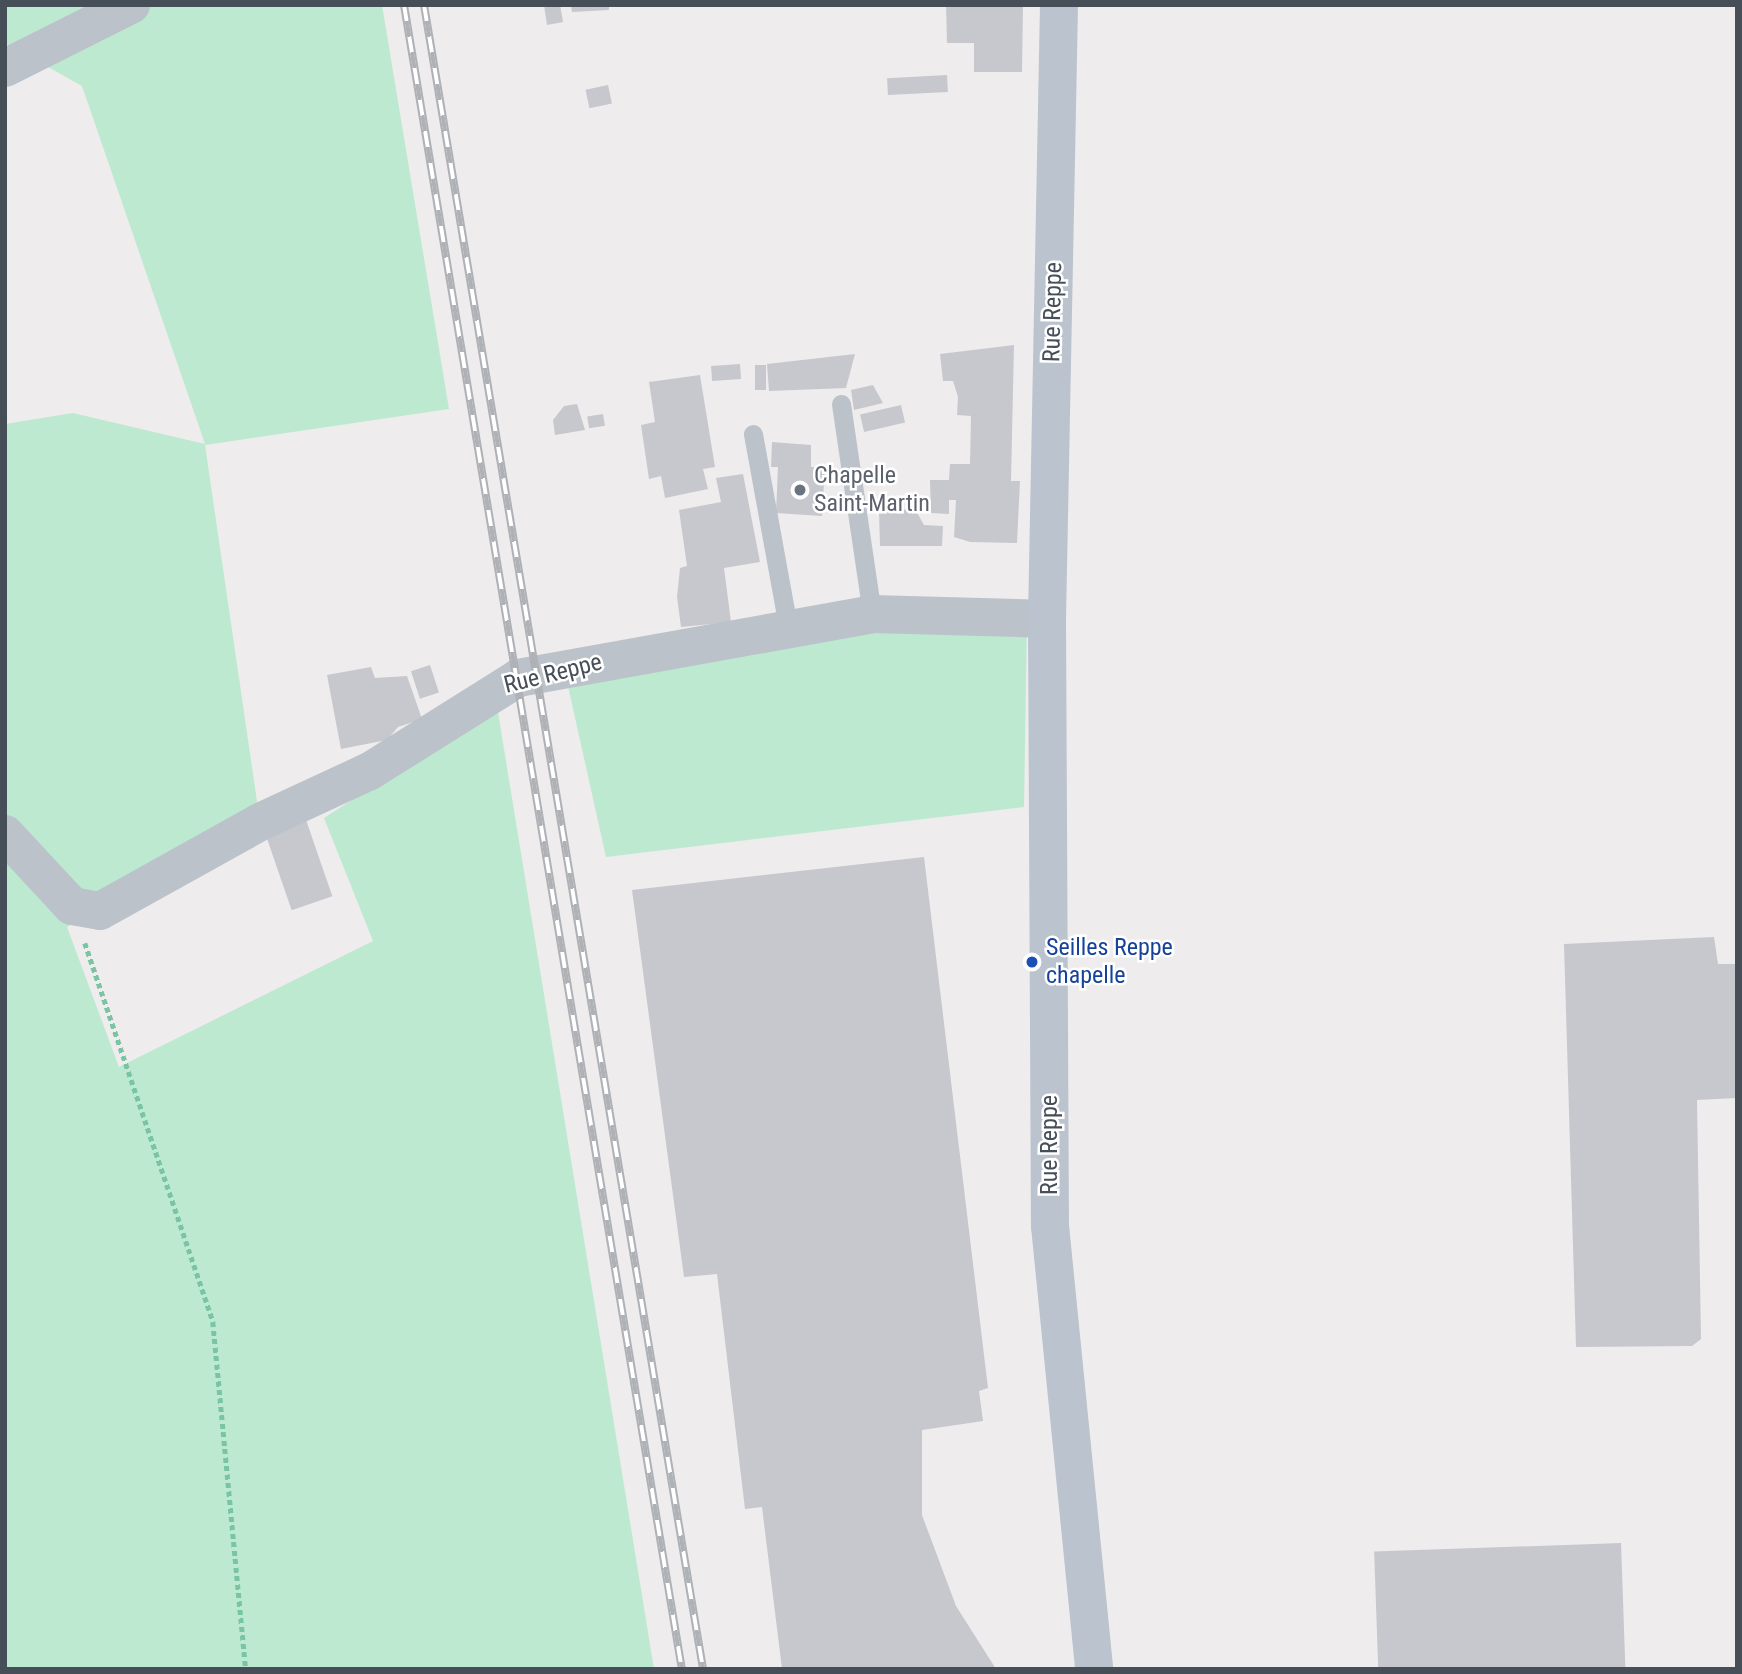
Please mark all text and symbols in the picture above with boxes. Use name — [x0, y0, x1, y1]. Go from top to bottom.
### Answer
street label: Rue Reppe — [1038, 262, 1068, 362]
place label: Chapelle Saint-Martin — [814, 462, 930, 518]
marker: Chapelle Saint-Martin — [792, 482, 808, 498]
street label: Rue Reppe — [501, 648, 605, 700]
place label: Seilles Reppe chapelle — [1046, 934, 1173, 990]
marker: Seilles Reppe chapelle — [1024, 954, 1040, 970]
street label: Rue Reppe — [1036, 1095, 1064, 1195]

